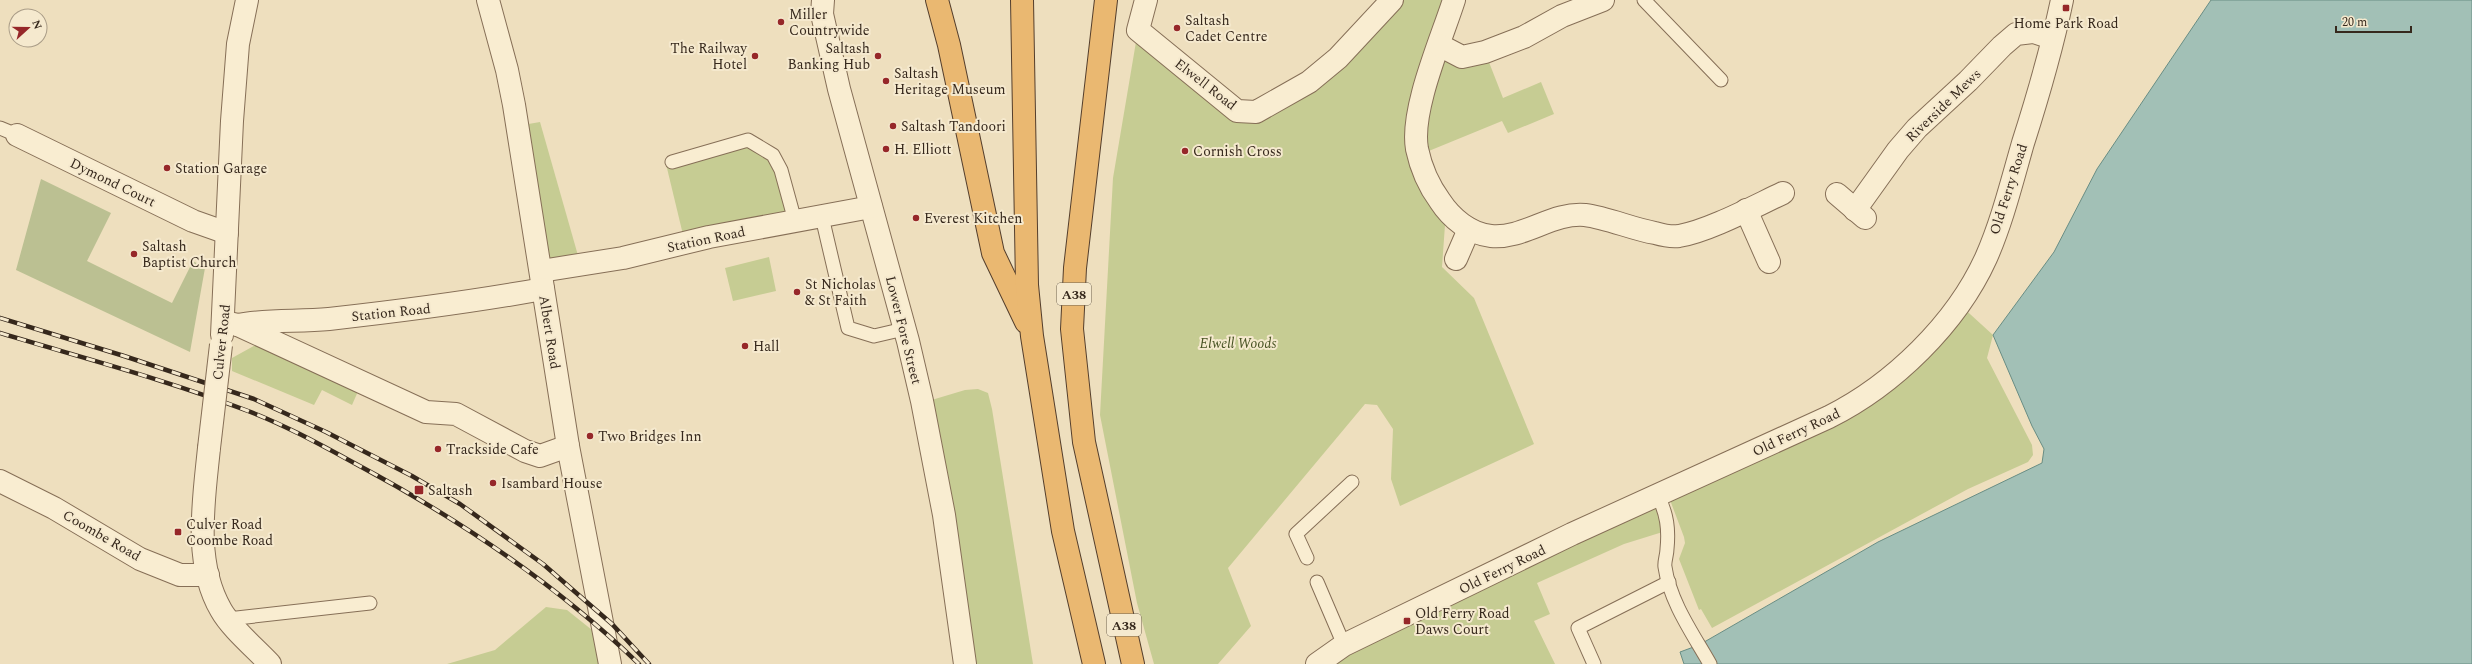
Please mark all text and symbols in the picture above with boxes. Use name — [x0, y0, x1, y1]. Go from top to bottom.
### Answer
marker: Home Park Road — [2061, 3, 2071, 13]
place label: Miller Countrywide — [789, 4, 870, 41]
north arrow — [8, 8, 48, 48]
scale bar — [2336, 8, 2411, 34]
place label: Saltash Cadet Centre — [1185, 10, 1268, 47]
place label: Home Park Road — [2013, 13, 2119, 34]
text: 20 m — [2342, 13, 2367, 32]
text: N — [27, 17, 46, 32]
marker: Miller Countrywide — [776, 17, 786, 27]
marker: Saltash Cadet Centre — [1172, 23, 1182, 33]
place label: The Railway Hotel — [670, 38, 748, 75]
place label: Saltash Banking Hub — [788, 38, 870, 75]
marker: The Railway Hotel — [750, 51, 760, 61]
marker: Saltash Banking Hub — [873, 51, 883, 61]
street label: Elwell Road — [1170, 53, 1241, 116]
place label: Saltash Heritage Museum — [894, 63, 1006, 100]
street label: Riverside Mews — [1901, 64, 1986, 147]
marker: Saltash Heritage Museum — [881, 76, 891, 86]
place label: Saltash Tandoori — [901, 116, 1006, 137]
marker: Saltash Tandoori — [888, 121, 898, 131]
place label: H. Elliott — [894, 139, 952, 160]
place label: Cornish Cross — [1193, 141, 1282, 162]
street label: Old Ferry Road — [1984, 141, 2033, 237]
marker: H. Elliott — [881, 144, 891, 154]
marker: Cornish Cross — [1180, 146, 1190, 156]
street label: Dymond Court — [66, 153, 159, 212]
place label: Station Garage — [175, 158, 267, 179]
marker: Station Garage — [162, 163, 172, 173]
place label: Everest Kitchen — [924, 208, 1022, 229]
marker: Everest Kitchen — [911, 213, 921, 223]
street label: Station Road — [665, 221, 747, 258]
place label: Saltash Baptist Church — [142, 236, 236, 273]
marker: Saltash Baptist Church — [129, 249, 139, 259]
place label: St Nicholas & St Faith — [805, 274, 876, 311]
street label: Lower Fore Street — [880, 274, 927, 387]
road number: A38 — [1057, 283, 1091, 305]
marker: St Nicholas & St Faith — [792, 287, 802, 297]
street label: Albert Road — [533, 294, 566, 371]
street label: Station Road — [350, 298, 432, 327]
street label: Culver Road — [207, 303, 236, 381]
park label: Elwell Woods — [1200, 333, 1276, 354]
place label: Hall — [753, 336, 779, 357]
marker: Hall — [740, 341, 750, 351]
street label: Old Ferry Road — [1749, 403, 1844, 462]
place label: Two Bridges Inn — [598, 426, 702, 447]
marker: Two Bridges Inn — [585, 431, 595, 441]
place label: Trackside Cafe — [446, 439, 539, 460]
marker: Trackside Cafe — [433, 444, 443, 454]
place label: Isambard House — [501, 473, 603, 494]
marker: Isambard House — [488, 478, 498, 488]
place label: Saltash — [428, 480, 473, 501]
marker: Saltash — [413, 484, 425, 496]
street label: Coombe Road — [59, 505, 145, 566]
place label: Culver Road Coombe Road — [186, 514, 273, 551]
marker: Culver Road Coombe Road — [173, 527, 183, 537]
street label: Old Ferry Road — [1455, 539, 1549, 600]
place label: Old Ferry Road Daws Court — [1415, 603, 1510, 640]
road number: A38 — [1107, 614, 1141, 636]
marker: Old Ferry Road Daws Court — [1402, 616, 1412, 626]

